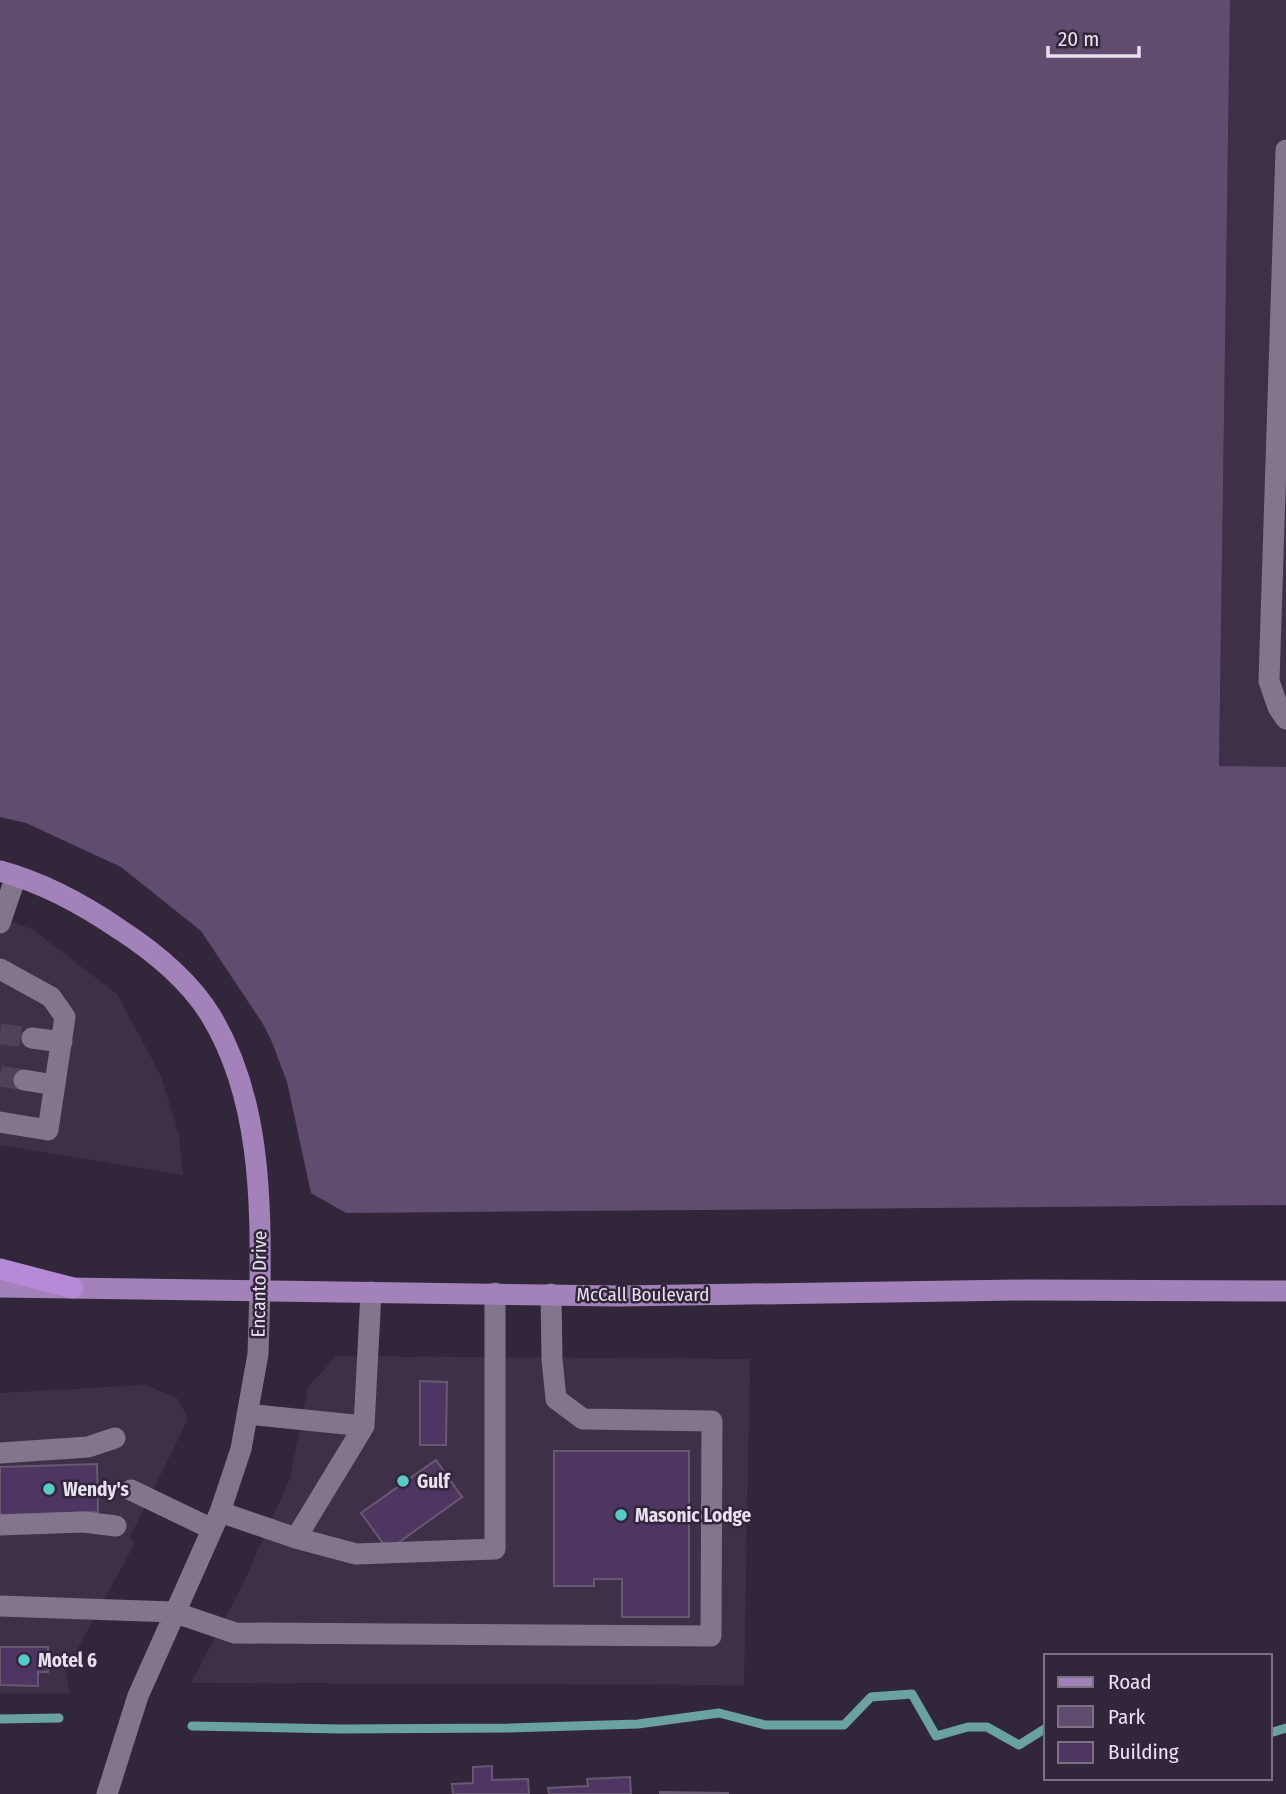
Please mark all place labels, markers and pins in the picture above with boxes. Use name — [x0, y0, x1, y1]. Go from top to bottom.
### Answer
place label: Gulf — [417, 1470, 451, 1493]
marker: Gulf — [395, 1473, 411, 1489]
place label: Wendy's — [63, 1478, 130, 1501]
marker: Wendy's — [41, 1481, 57, 1497]
place label: Masonic Lodge — [635, 1504, 752, 1527]
marker: Masonic Lodge — [613, 1507, 629, 1523]
place label: Motel 6 — [38, 1649, 97, 1672]
marker: Motel 6 — [16, 1652, 32, 1668]

